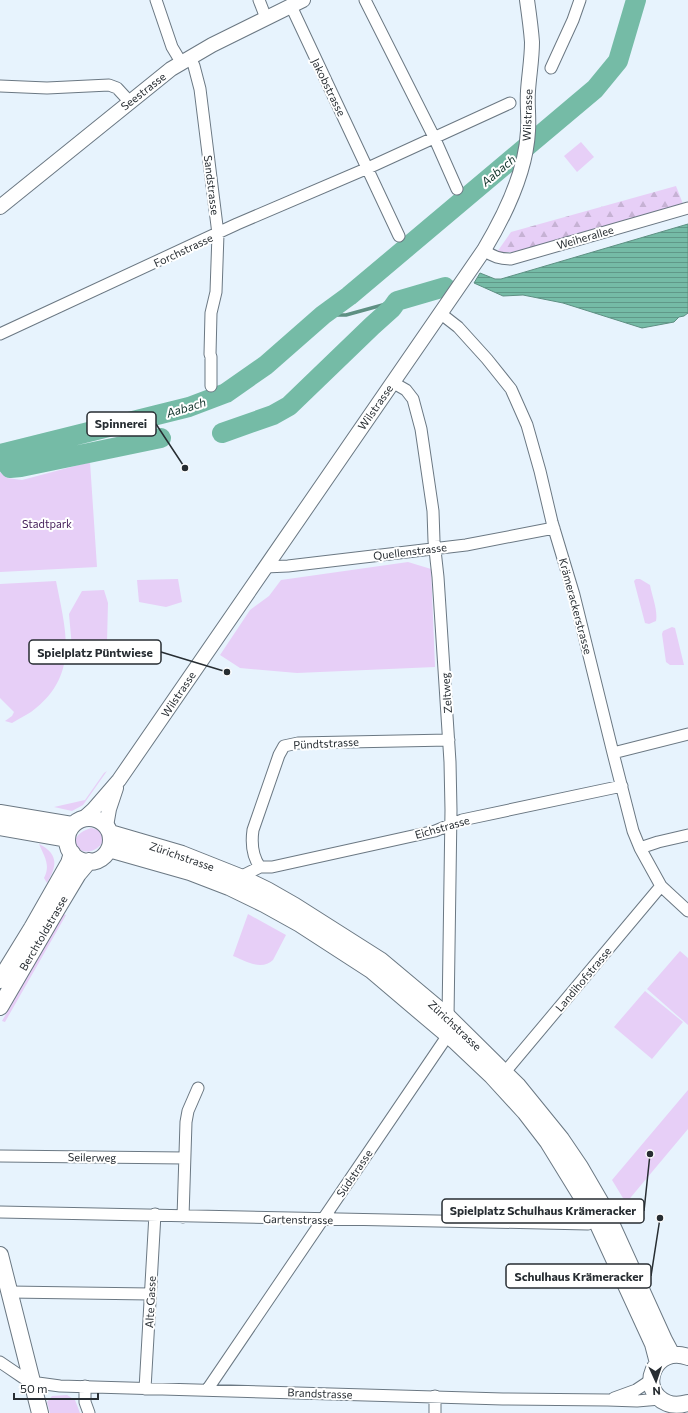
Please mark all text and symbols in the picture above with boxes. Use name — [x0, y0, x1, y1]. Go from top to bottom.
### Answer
street label: Jakobstrasse — [308, 56, 349, 119]
street label: Seestrasse — [118, 69, 168, 113]
street label: Wilstrasse — [520, 89, 534, 141]
water label: Aabach — [477, 151, 518, 189]
street label: Sandstrasse — [202, 154, 222, 216]
street label: Weiherallee — [555, 223, 615, 251]
street label: Forchstrasse — [151, 231, 215, 269]
street label: Wilstrasse — [355, 382, 395, 432]
water label: Aabach — [164, 394, 208, 420]
callout: Spinnerei — [87, 412, 156, 436]
text: Spinnerei — [95, 416, 147, 430]
park label: Stadtpark — [22, 517, 72, 530]
street label: Quellenstrasse — [373, 540, 448, 562]
street label: Krämerackerstrasse — [557, 556, 595, 656]
callout: Spielplatz Püntwiese — [29, 640, 161, 664]
text: Spielplatz Püntwiese — [37, 645, 153, 659]
street label: Wilstrasse — [158, 669, 198, 719]
street label: Zeltweg — [438, 672, 454, 714]
street label: Pündtstrasse — [293, 735, 359, 751]
street label: Eichstrasse — [413, 813, 471, 841]
street label: Zürichstrasse — [148, 839, 216, 873]
street label: Berchtoldstrasse — [16, 893, 70, 973]
street label: Landihofstrasse — [552, 944, 614, 1014]
street label: Zürichstrasse — [426, 997, 484, 1053]
street label: Südstrasse — [333, 1147, 375, 1199]
street label: Seilerweg — [68, 1150, 116, 1164]
callout: Spielplatz Schulhaus Krämeracker — [442, 1199, 644, 1223]
text: Spielplatz Schulhaus Krämeracker — [450, 1203, 636, 1217]
street label: Gartenstrasse — [263, 1212, 333, 1226]
callout: Schulhaus Krämeracker — [506, 1264, 651, 1288]
text: Schulhaus Krämeracker — [514, 1269, 644, 1283]
street label: Alte Gasse — [142, 1275, 158, 1328]
north arrow — [636, 1361, 676, 1401]
scale bar — [14, 1375, 98, 1401]
text: 50 m — [20, 1381, 48, 1395]
street label: Brandstrasse — [287, 1385, 353, 1401]
text: N — [652, 1385, 661, 1398]

